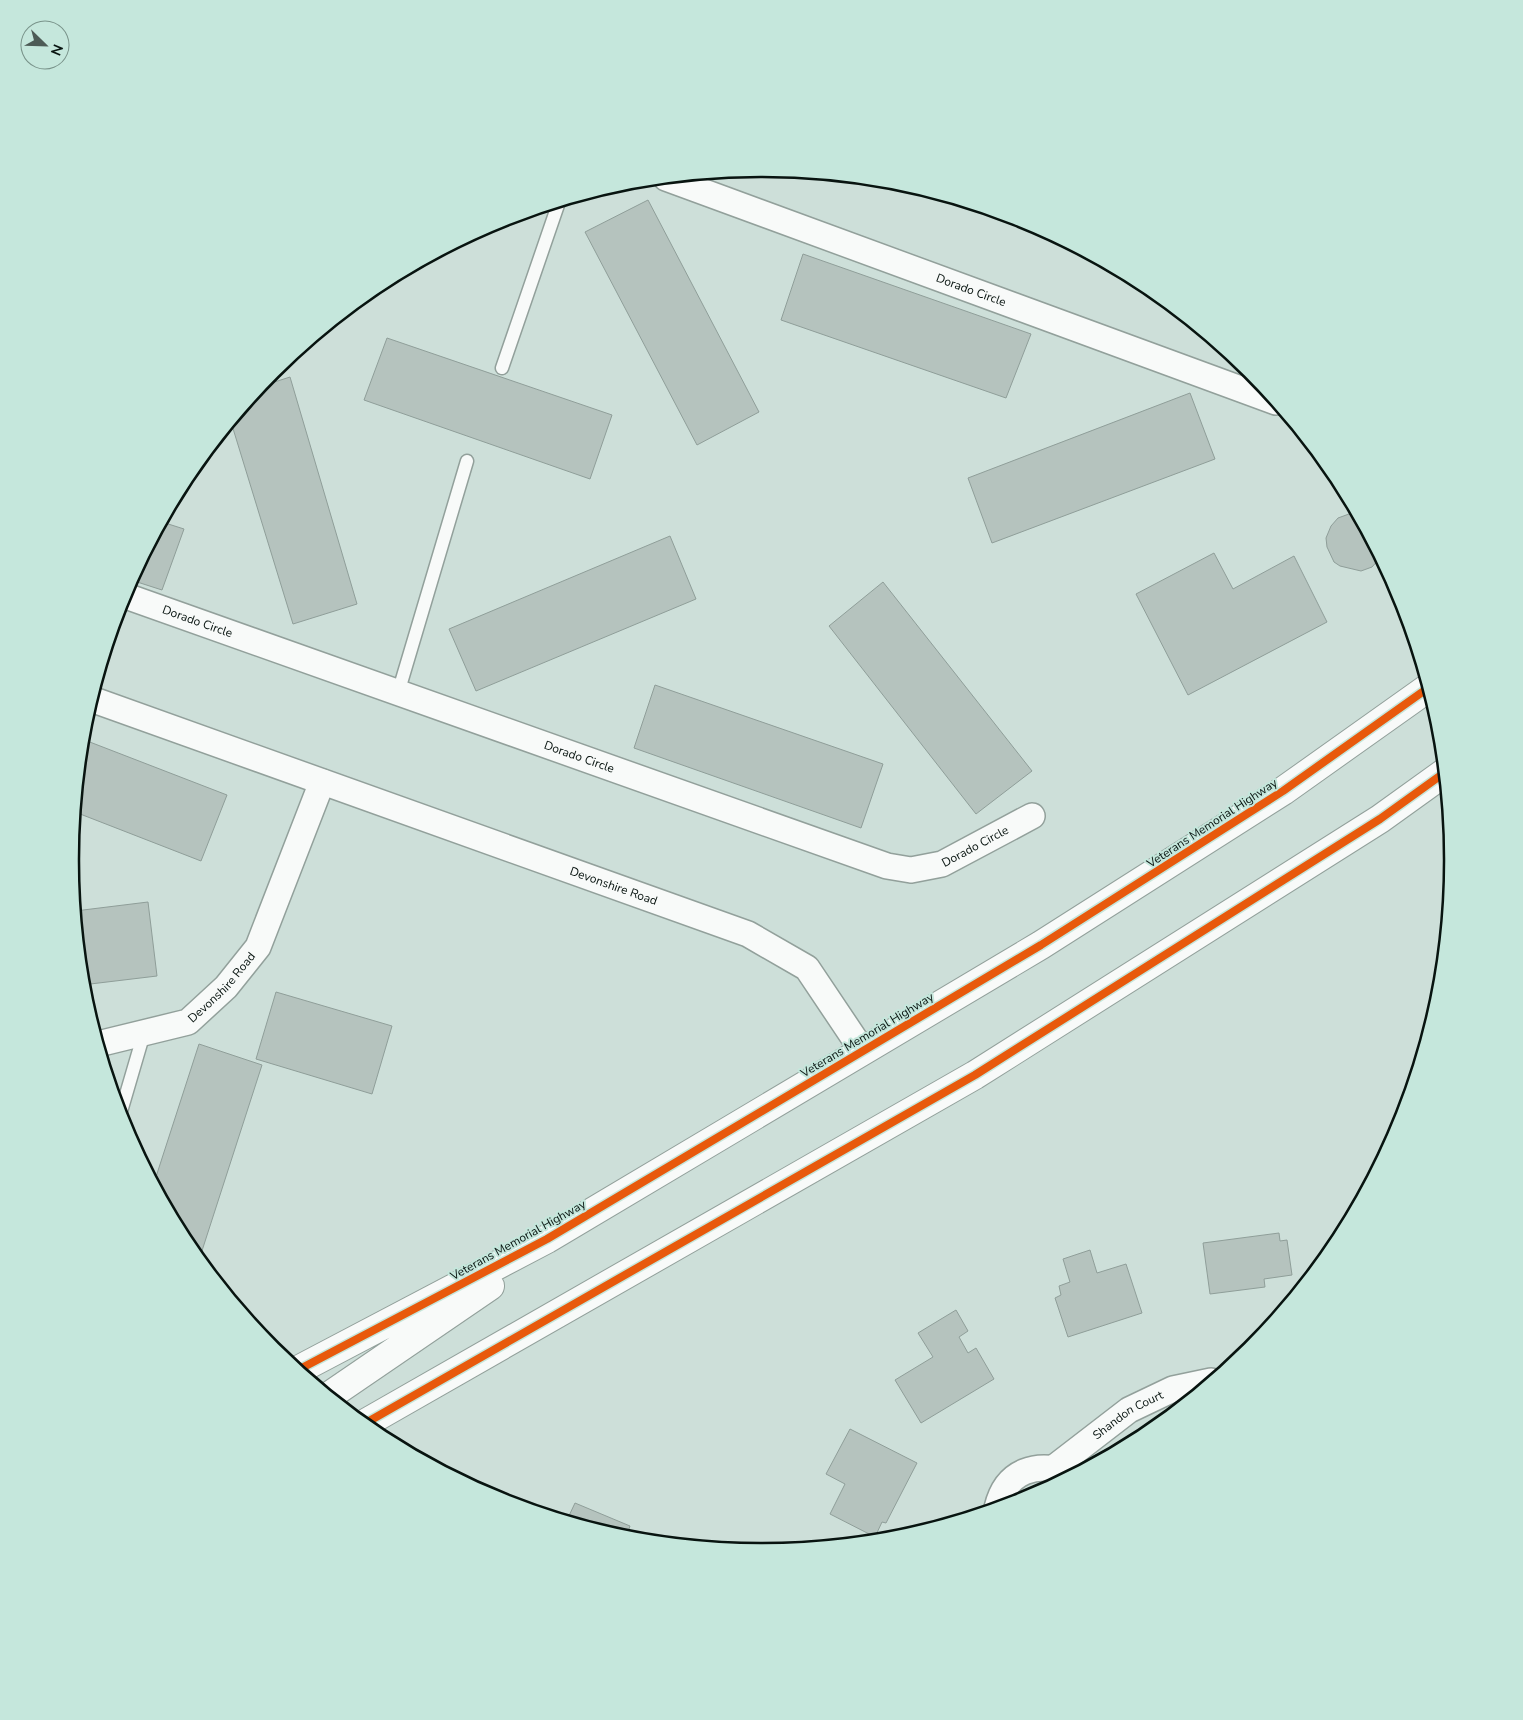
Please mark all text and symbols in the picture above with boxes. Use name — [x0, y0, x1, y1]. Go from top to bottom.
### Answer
north arrow — [20, 20, 70, 70]
text: N — [46, 41, 67, 58]
street label: Dorado Circle — [934, 270, 1008, 310]
street label: Dorado Circle — [160, 602, 235, 641]
street label: Dorado Circle — [542, 737, 616, 777]
street label: Veterans Memorial Highway — [1143, 774, 1281, 872]
street label: Dorado Circle — [939, 822, 1011, 871]
street label: Devonshire Road — [568, 863, 660, 909]
street label: Devonshire Road — [184, 949, 259, 1026]
street label: Veterans Memorial Highway — [797, 988, 937, 1082]
street label: Veterans Memorial Highway — [447, 1196, 589, 1284]
street label: Shandon Court — [1089, 1386, 1167, 1443]

